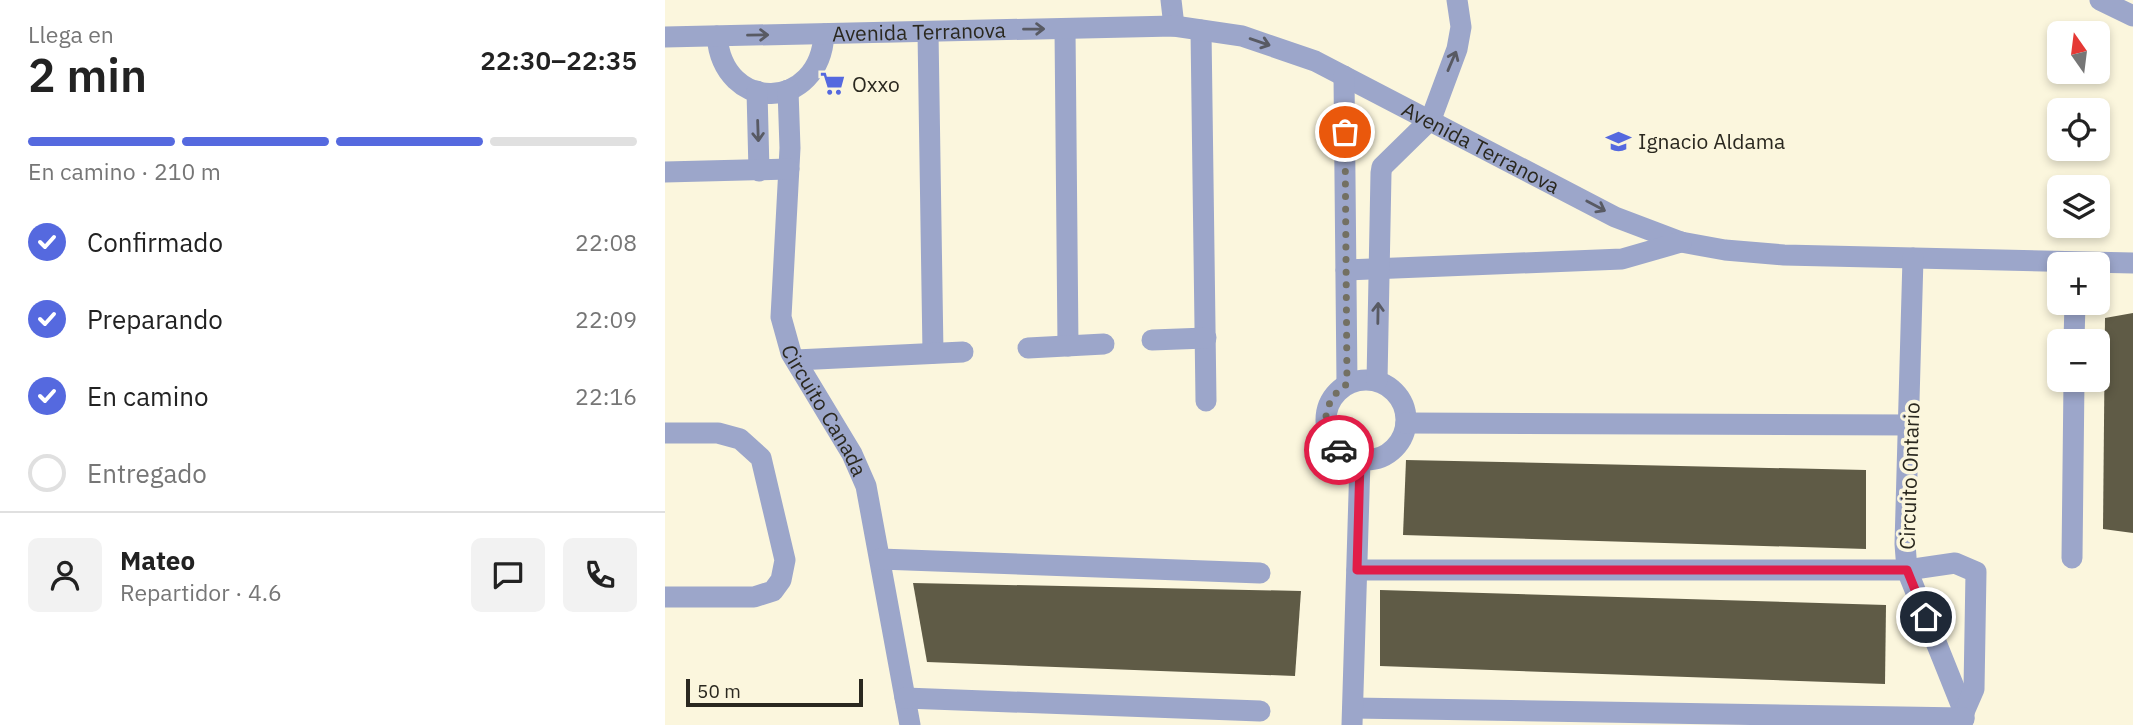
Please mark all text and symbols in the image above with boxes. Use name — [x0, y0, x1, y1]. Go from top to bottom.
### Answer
street label: Avenida Terranova — [832, 16, 1006, 47]
text: Llega en — [28, 19, 114, 49]
north arrow — [2047, 21, 2111, 84]
map controls — [2047, 21, 2110, 392]
one-way arrow — [1022, 23, 1045, 36]
one-way arrow — [746, 28, 769, 42]
one-way arrow — [1249, 36, 1271, 49]
text: 22:30–22:35 — [480, 43, 637, 77]
text: 2 min — [28, 45, 147, 105]
one-way arrow — [1446, 50, 1459, 72]
supermarket icon: Oxxo — [818, 70, 846, 98]
place label: Oxxo — [852, 70, 900, 98]
street label: Avenida Terranova — [1397, 95, 1565, 200]
button: locate — [2047, 98, 2110, 161]
pin — [1315, 102, 1375, 162]
icon: bag — [1326, 113, 1364, 151]
one-way arrow — [751, 119, 765, 142]
school or university icon: Ignacio Aldama — [1604, 127, 1632, 155]
place label: Ignacio Aldama — [1638, 127, 1785, 155]
text: En camino · 210 m — [28, 156, 221, 186]
button: layers — [2047, 175, 2110, 238]
one-way arrow — [1585, 200, 1606, 214]
icon: check — [28, 223, 66, 261]
text: Confirmado — [87, 225, 223, 259]
text: 22:08 — [575, 227, 637, 257]
button: + — [2047, 252, 2110, 315]
icon: check — [28, 300, 66, 338]
text: Preparando — [87, 302, 223, 336]
one-way arrow — [1372, 302, 1385, 325]
text: 22:09 — [575, 304, 637, 334]
button: − — [2047, 329, 2110, 392]
street label: Circuito Canada — [775, 342, 874, 480]
icon: check — [28, 377, 66, 415]
text: En camino — [87, 379, 209, 413]
text: 22:16 — [575, 381, 637, 411]
street label: Circuito Ontario — [1892, 402, 1926, 550]
courier — [1304, 415, 1374, 485]
icon: car — [1320, 431, 1358, 469]
text: Entregado — [87, 456, 207, 490]
button: person — [28, 538, 102, 612]
button: chat — [471, 538, 545, 612]
button: phone — [563, 538, 637, 612]
text: Mateo — [120, 543, 195, 577]
text: Repartidor · 4.6 — [120, 577, 282, 607]
pin — [1896, 587, 1956, 647]
icon: home — [1907, 598, 1945, 636]
scale bar — [686, 676, 863, 708]
text: 50 m — [697, 679, 741, 703]

